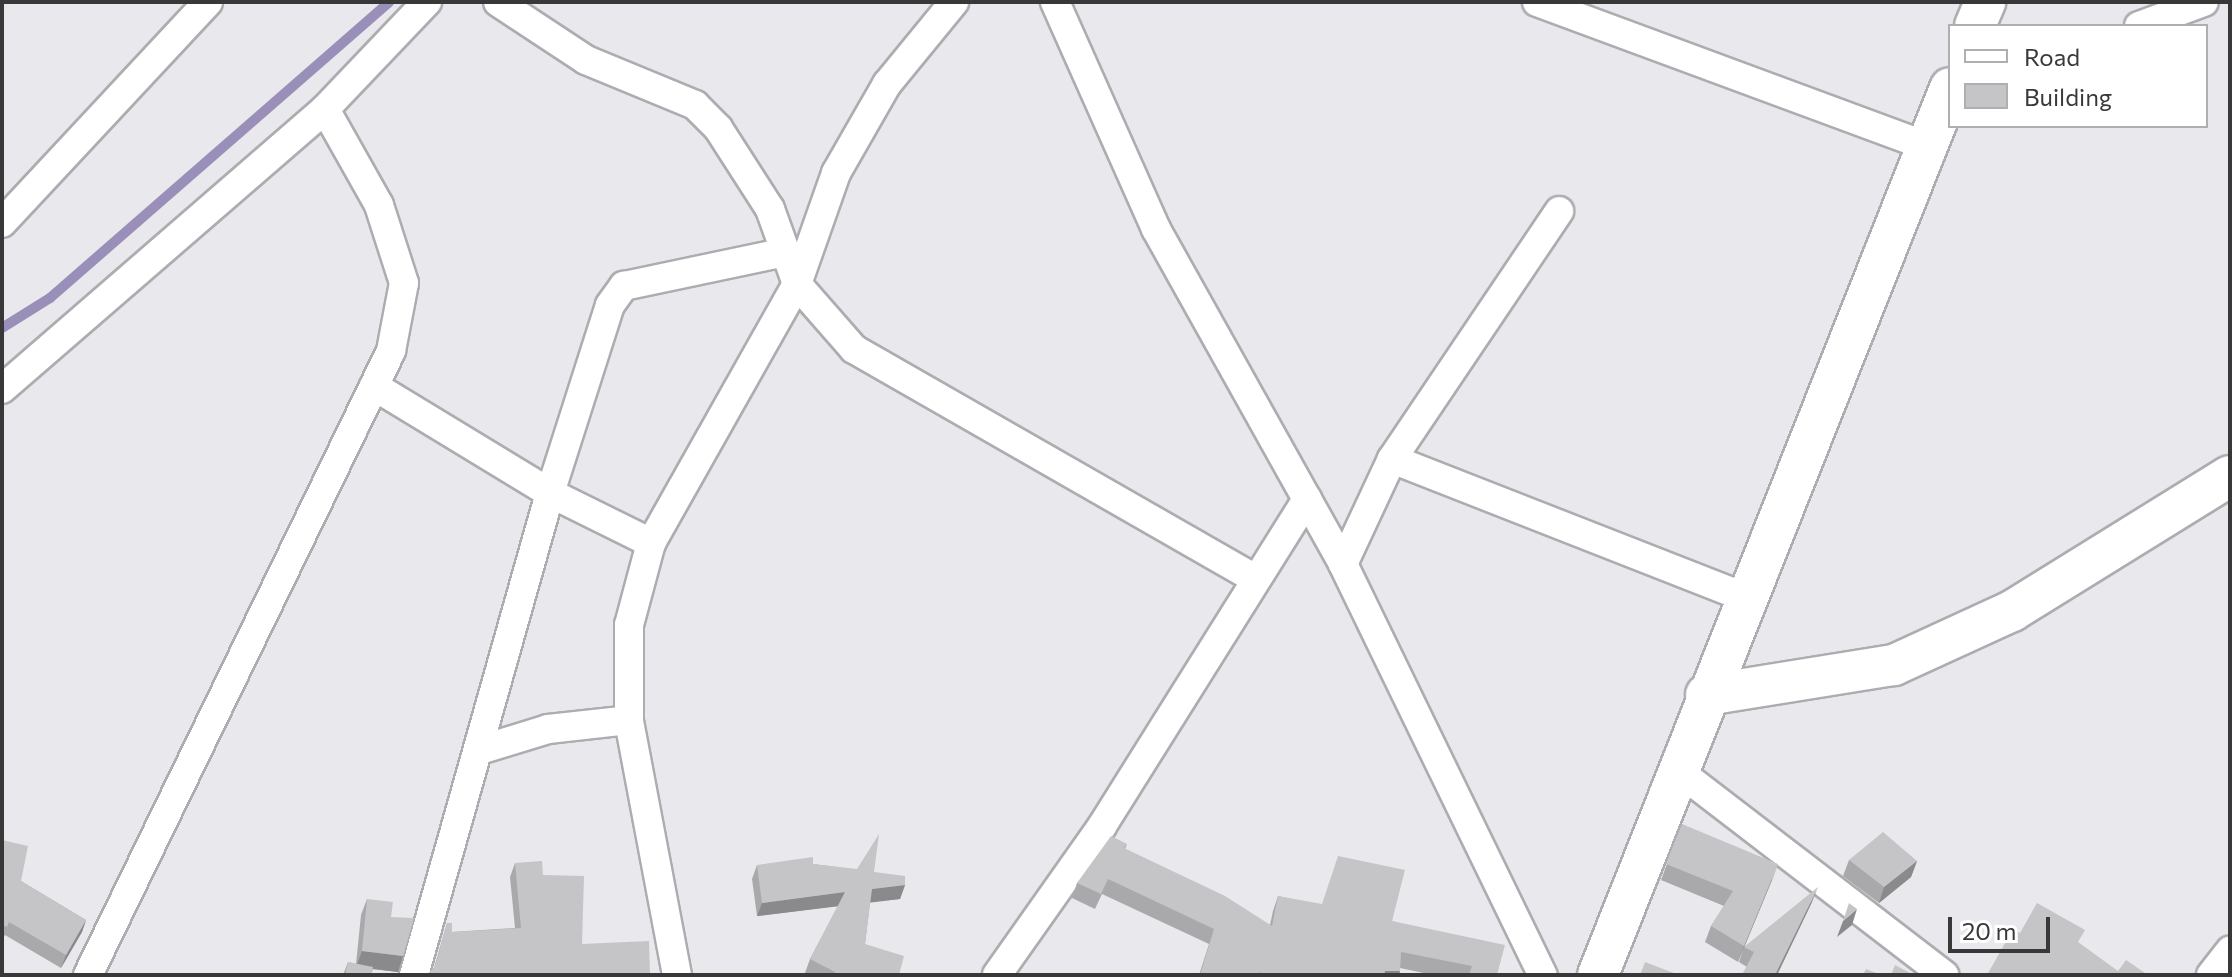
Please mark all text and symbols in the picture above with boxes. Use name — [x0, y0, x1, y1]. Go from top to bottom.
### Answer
legend — [1948, 24, 2208, 128]
text: Road — [2024, 42, 2080, 71]
text: Building — [2024, 82, 2112, 111]
scale bar — [1952, 901, 2054, 951]
text: 20 m — [1962, 916, 2016, 945]

